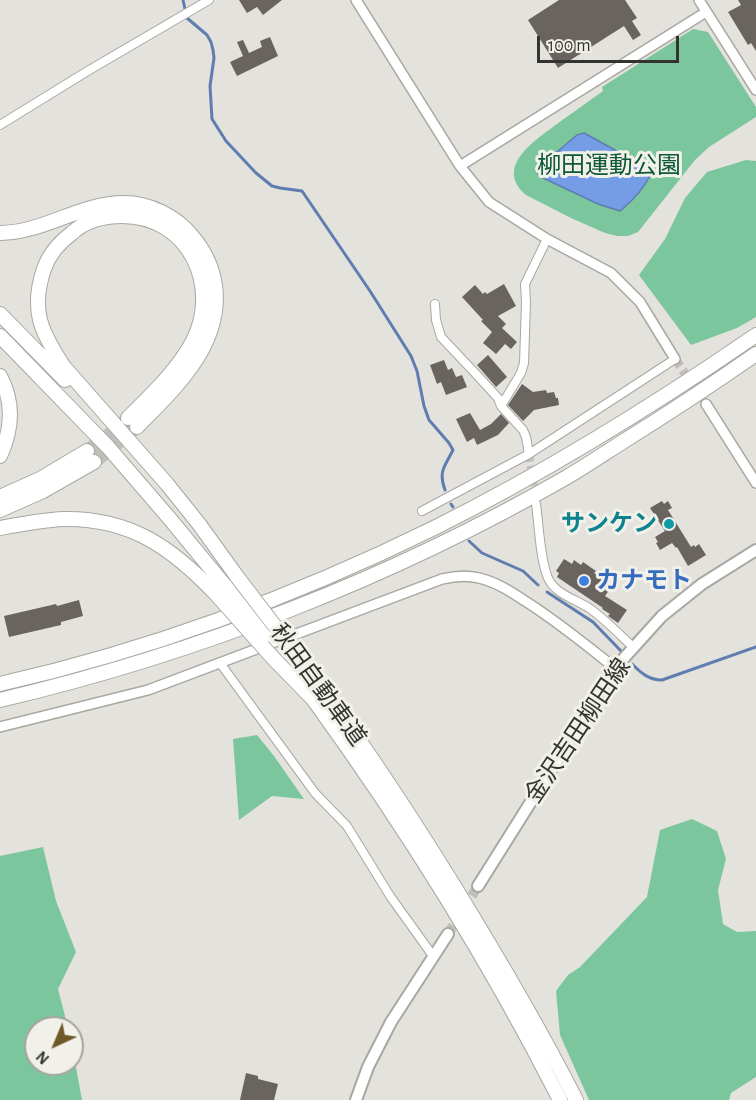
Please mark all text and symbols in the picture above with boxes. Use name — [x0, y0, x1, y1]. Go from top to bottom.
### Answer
scale bar — [540, 24, 682, 62]
text: 100 m — [548, 37, 591, 55]
park label: 柳田運動公園 — [537, 152, 681, 180]
place label: サンケン — [561, 510, 657, 538]
marker: サンケン — [662, 517, 676, 531]
place label: カナモト — [596, 567, 692, 595]
marker: カナモト — [577, 574, 591, 588]
street label: 秋田自動車道 — [264, 618, 372, 752]
street label: 金沢吉田柳田線 — [519, 653, 637, 809]
north arrow — [24, 1016, 84, 1076]
text: N — [33, 1048, 52, 1067]

